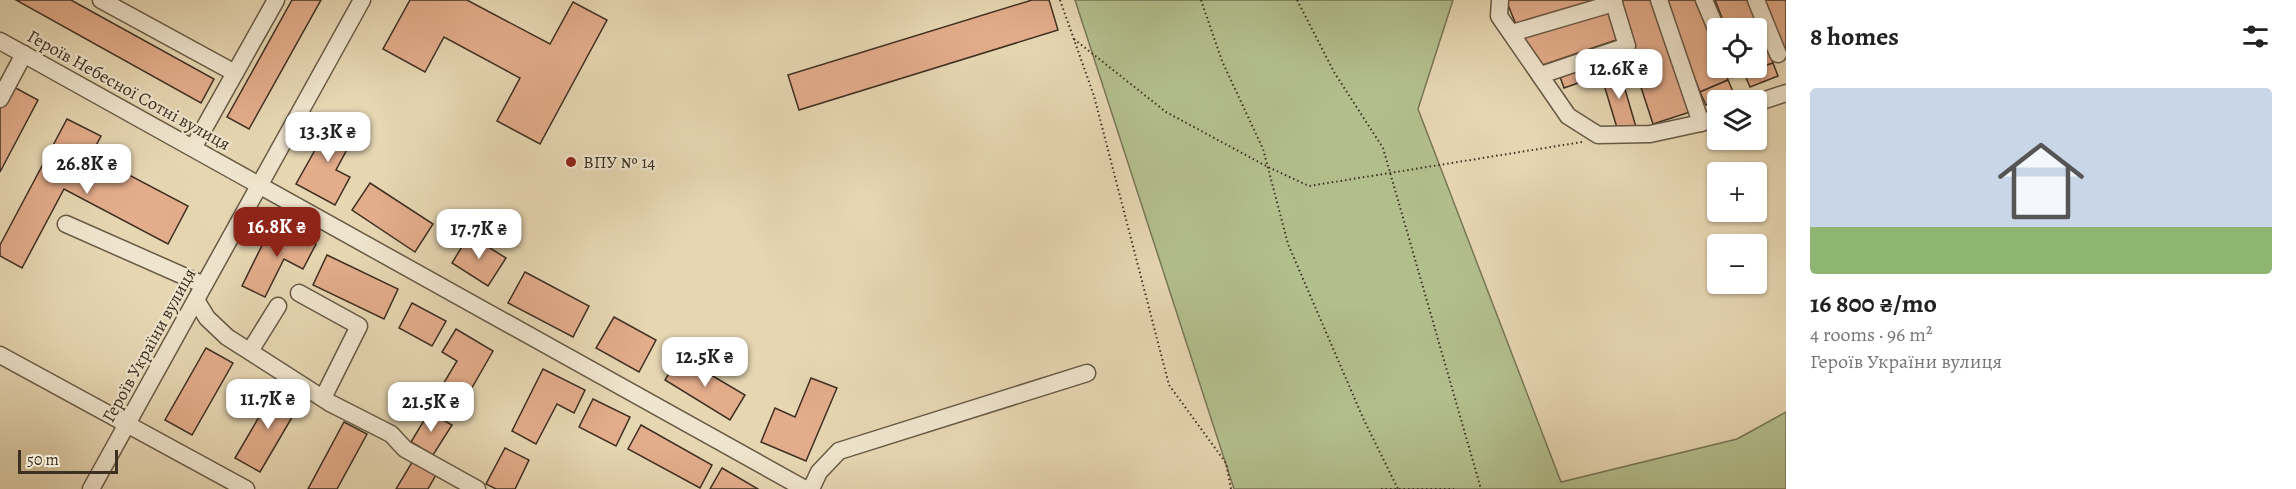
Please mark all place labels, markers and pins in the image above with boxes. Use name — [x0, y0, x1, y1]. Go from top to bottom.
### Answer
pin: 12.6K ₴ — [1564, 49, 1674, 100]
pin: 13.3K ₴ — [273, 112, 383, 163]
pin: 26.8K ₴ — [32, 144, 142, 195]
place label: ВПУ № 14 — [583, 150, 656, 174]
marker: ВПУ № 14 — [564, 155, 578, 169]
pin: 16.8K ₴ — [222, 207, 332, 258]
pin: 17.7K ₴ — [424, 209, 534, 260]
pin: 12.5K ₴ — [650, 337, 760, 388]
pin: 11.7K ₴ — [213, 379, 323, 430]
pin: 21.5K ₴ — [376, 382, 486, 433]

